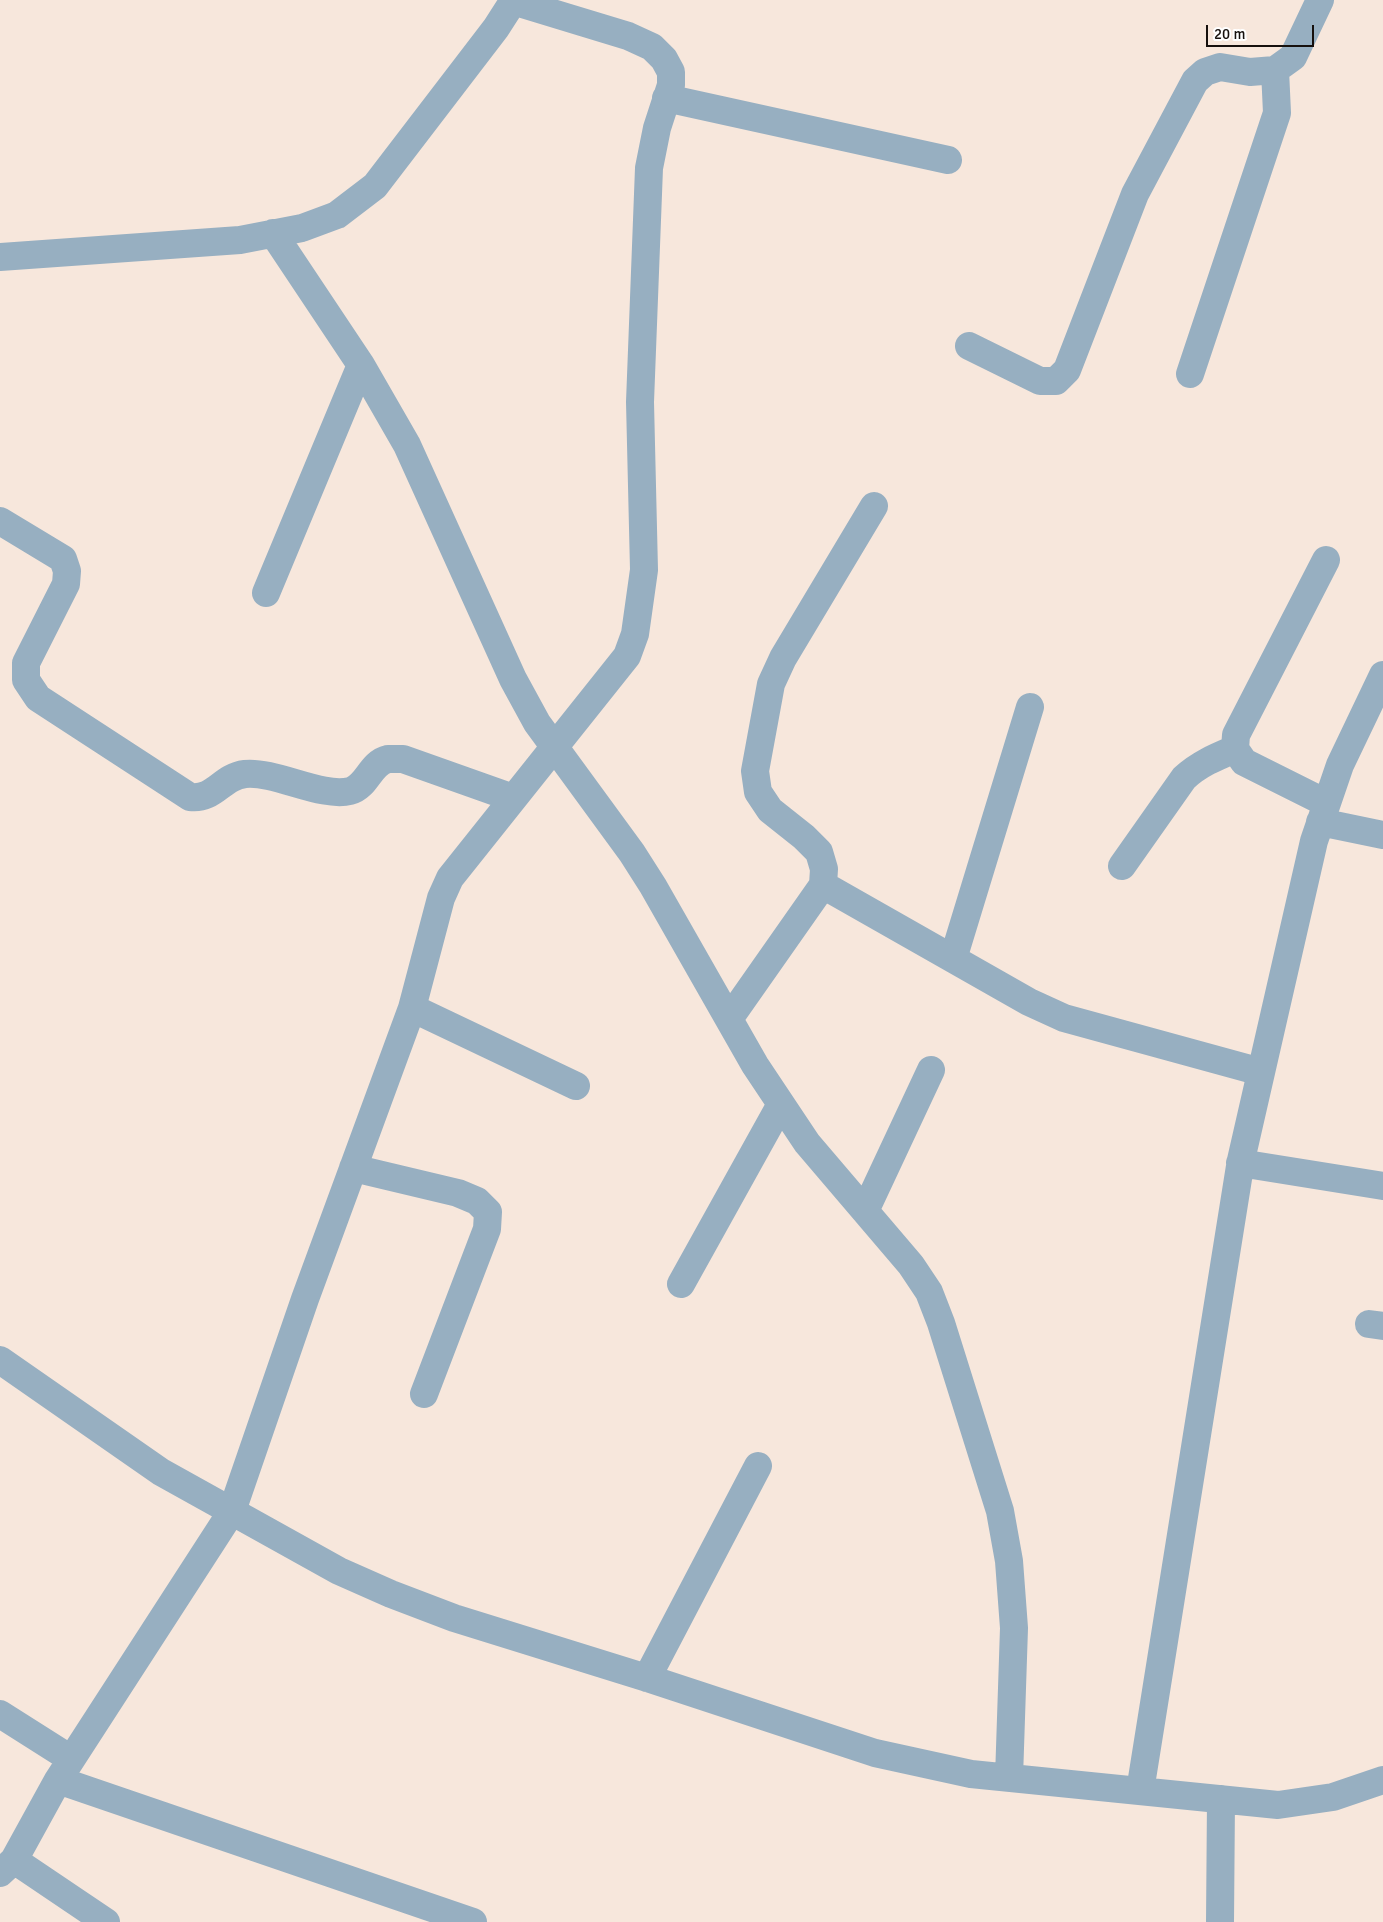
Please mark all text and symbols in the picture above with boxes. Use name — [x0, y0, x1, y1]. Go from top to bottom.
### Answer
scale bar — [1208, 15, 1316, 47]
text: 20 m — [1214, 25, 1245, 43]

